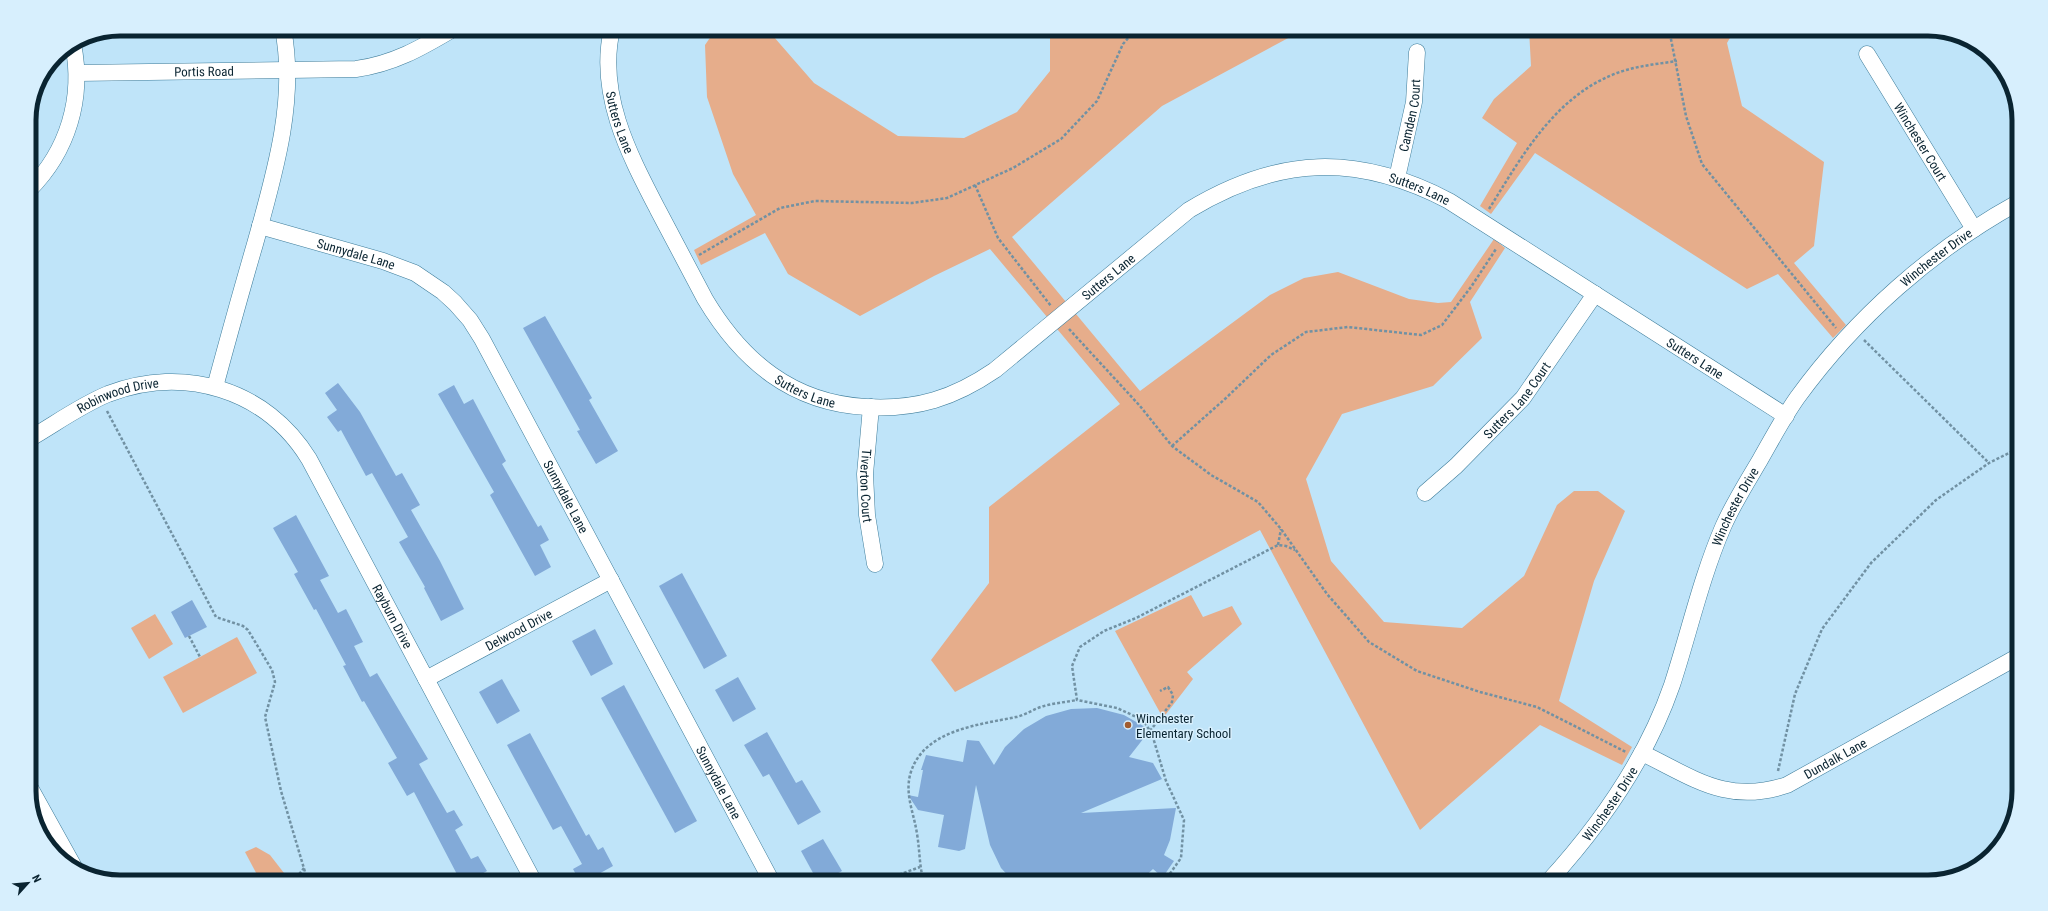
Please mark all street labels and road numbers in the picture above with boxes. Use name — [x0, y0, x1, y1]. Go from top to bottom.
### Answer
street label: Portis Road — [174, 64, 234, 80]
street label: Camden Court — [1396, 79, 1423, 153]
street label: Sutters Lane — [603, 90, 636, 156]
street label: Winchester Court — [1891, 100, 1950, 184]
street label: Sutters Lane — [1387, 170, 1452, 208]
street label: Winchester Drive — [1897, 226, 1975, 290]
street label: Sunnydale Lane — [315, 236, 397, 273]
street label: Sutters Lane — [1079, 251, 1138, 303]
street label: Sutters Lane — [1664, 335, 1726, 382]
street label: Sutters Lane Court — [1480, 359, 1554, 442]
street label: Sutters Lane — [772, 372, 837, 411]
street label: Robinwood Drive — [74, 375, 159, 416]
street label: Tiverton Court — [857, 448, 875, 524]
street label: Sunnydale Lane — [540, 458, 591, 536]
street label: Winchester Drive — [1709, 465, 1762, 548]
street label: Rayburn Drive — [369, 582, 415, 651]
street label: Delwood Drive — [483, 606, 555, 654]
street label: Dundalk Lane — [1801, 735, 1869, 782]
street label: Sunnydale Lane — [693, 744, 744, 822]
street label: Winchester Drive — [1579, 764, 1641, 844]

